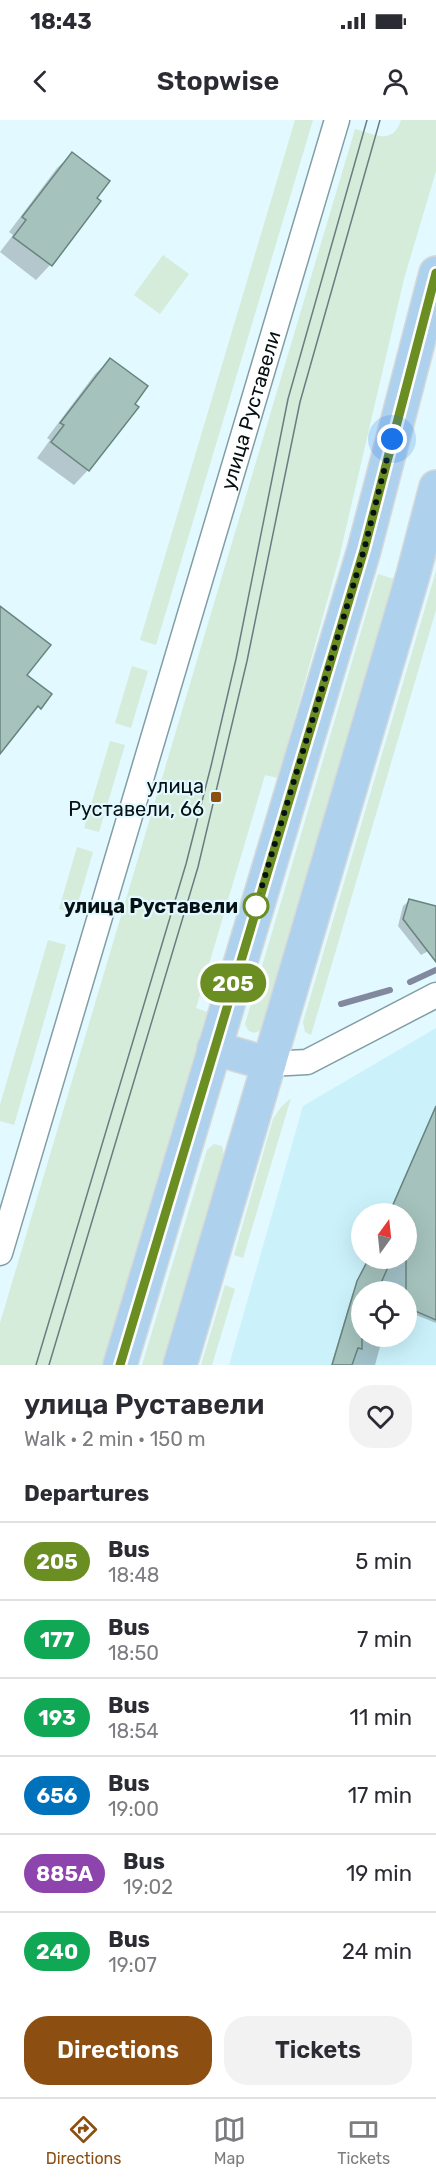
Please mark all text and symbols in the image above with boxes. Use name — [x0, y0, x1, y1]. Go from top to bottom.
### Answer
text: 18:43 — [30, 8, 92, 35]
icon: back — [24, 65, 57, 98]
text: Stopwise — [157, 65, 279, 97]
icon: person — [379, 65, 412, 98]
street label: улица Руставели — [216, 328, 286, 493]
your location — [377, 424, 407, 454]
place label: улица Руставели, 66 — [68, 774, 204, 821]
marker: улица Руставели, 66 — [209, 790, 223, 804]
marker: улица Руставели — [243, 893, 269, 919]
place label: улица Руставели — [64, 894, 238, 918]
line badge: 205 — [198, 964, 268, 1002]
text: 205 — [212, 971, 254, 996]
north arrow — [351, 1203, 417, 1269]
map controls — [351, 1203, 417, 1347]
button: locate — [351, 1281, 417, 1347]
button: heart — [349, 1385, 412, 1448]
text: улица Руставели — [24, 1388, 264, 1421]
text: Walk · 2 min · 150 m — [24, 1427, 206, 1451]
text: Departures — [24, 1480, 149, 1507]
text: Bus — [108, 1536, 150, 1563]
text: 5 min — [355, 1548, 412, 1575]
text: 205 — [36, 1549, 78, 1574]
text: 18:48 — [108, 1563, 160, 1587]
text: Bus — [108, 1614, 150, 1641]
text: 7 min — [357, 1626, 412, 1653]
text: 177 — [40, 1627, 74, 1652]
text: 18:50 — [108, 1641, 159, 1665]
text: Bus — [108, 1692, 150, 1719]
text: 11 min — [350, 1704, 412, 1731]
text: 193 — [38, 1705, 76, 1730]
text: 18:54 — [108, 1719, 159, 1743]
text: Bus — [108, 1770, 150, 1797]
text: 17 min — [348, 1782, 412, 1809]
text: 656 — [37, 1783, 77, 1808]
text: 19:00 — [108, 1797, 159, 1821]
text: Bus — [123, 1848, 165, 1875]
text: 19 min — [346, 1860, 412, 1887]
text: 885А — [36, 1861, 93, 1886]
text: 19:02 — [123, 1875, 173, 1899]
text: Bus — [108, 1926, 150, 1953]
text: 24 min — [342, 1938, 412, 1965]
text: 240 — [36, 1939, 78, 1964]
text: 19:07 — [108, 1953, 157, 1977]
button: Directions — [24, 2016, 212, 2085]
button: Tickets — [224, 2016, 412, 2085]
tab: Directions — [46, 2113, 121, 2168]
tab: Map — [213, 2113, 246, 2168]
tab: Tickets — [337, 2113, 390, 2168]

